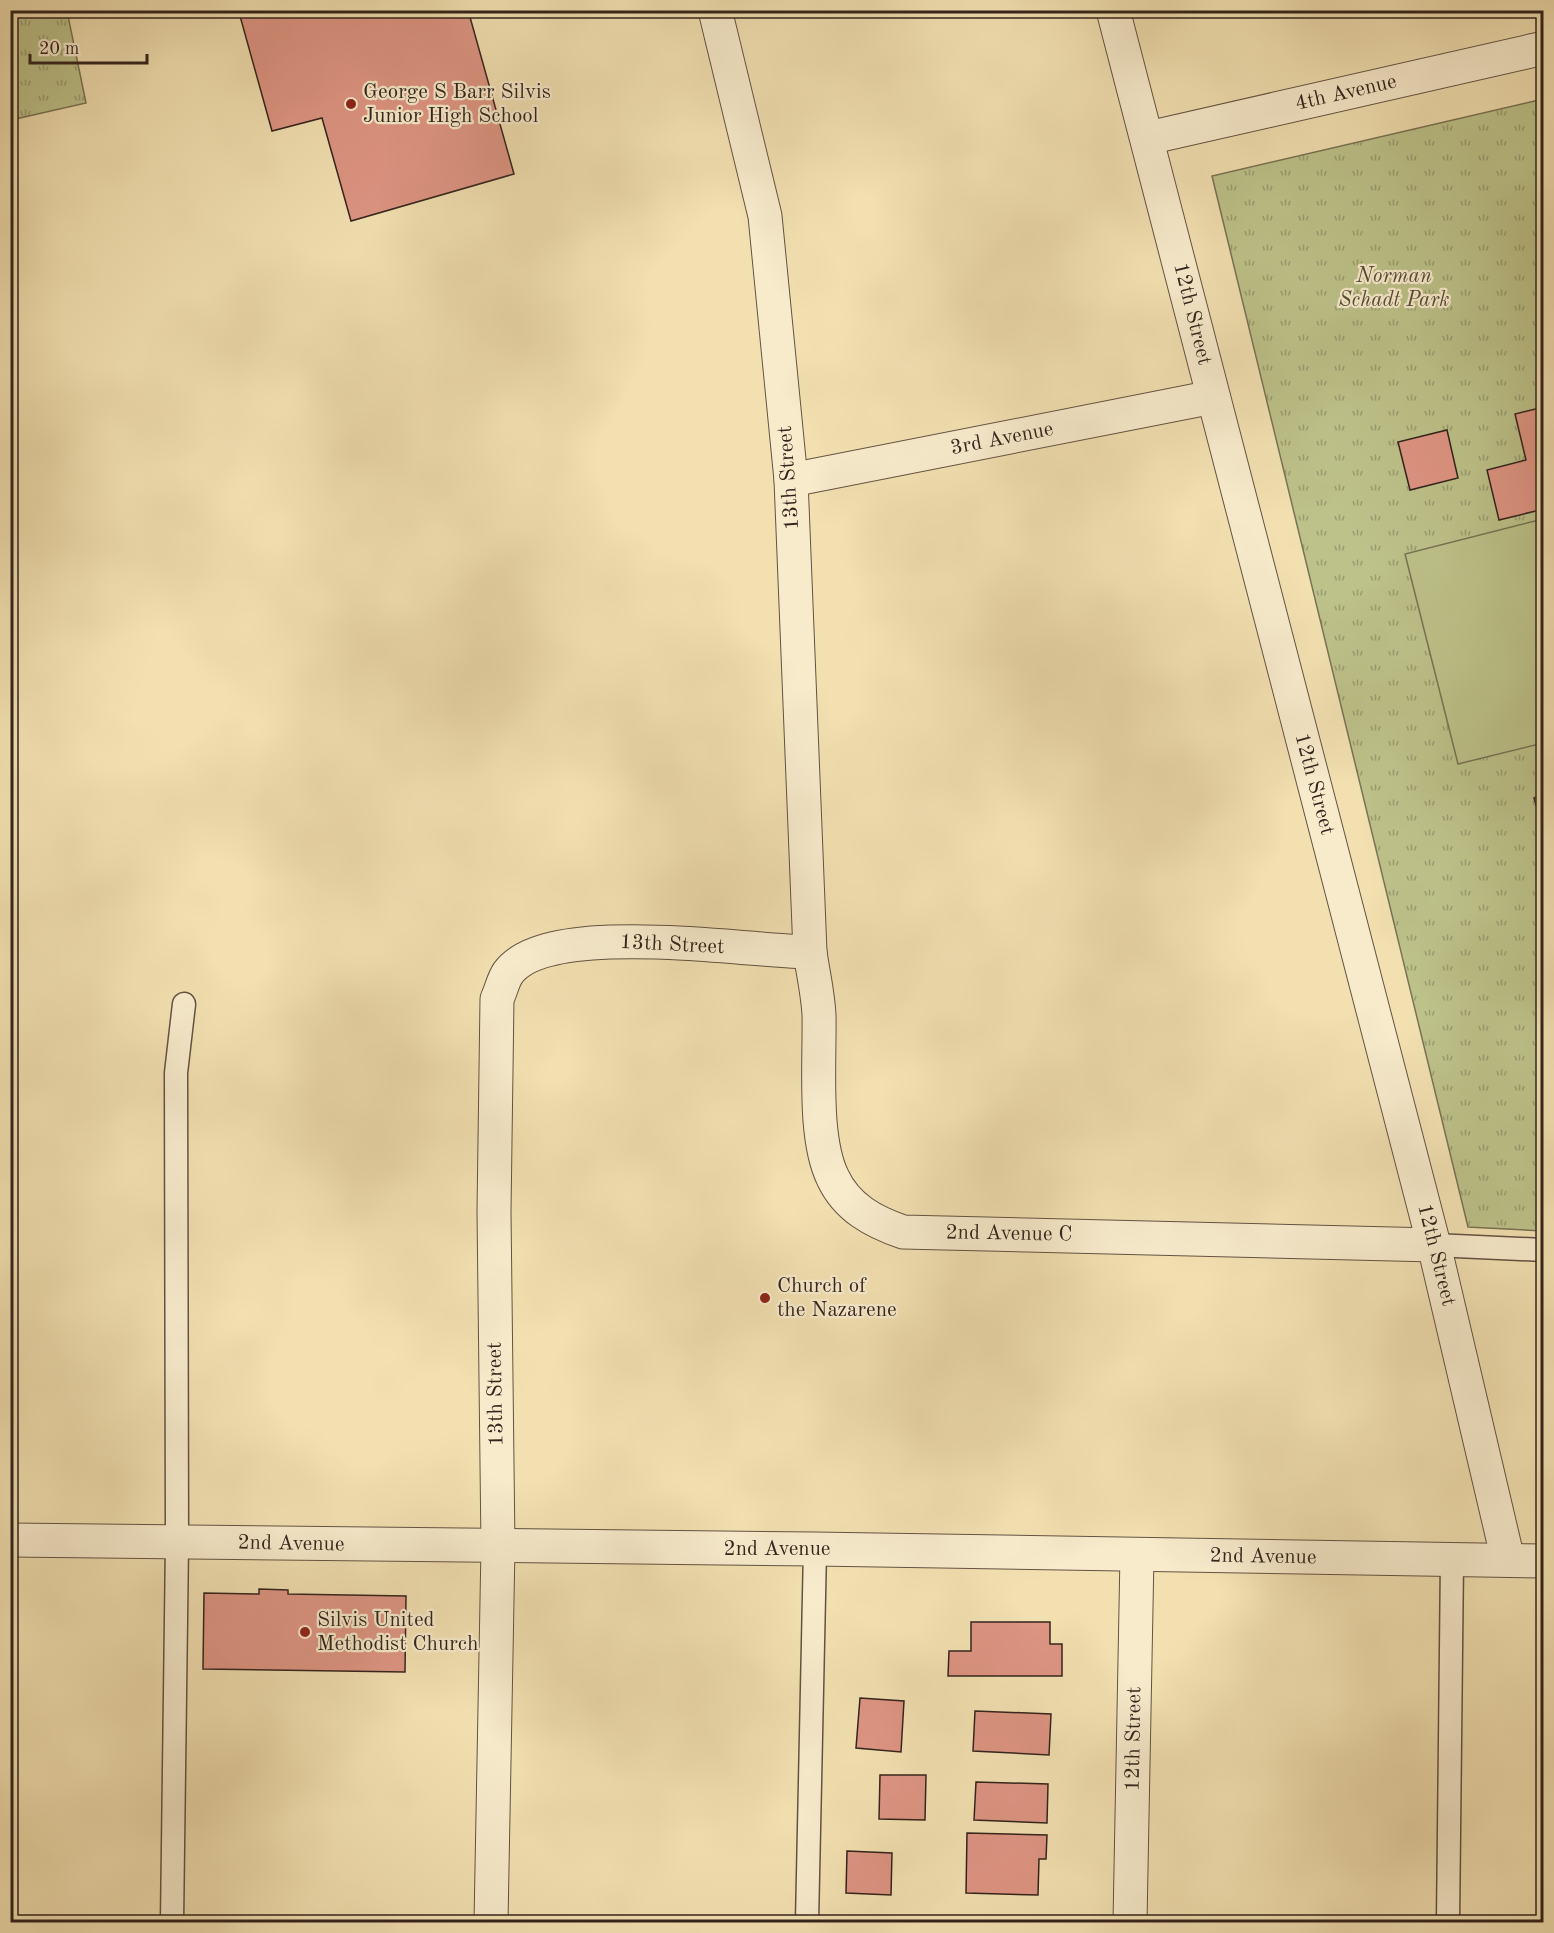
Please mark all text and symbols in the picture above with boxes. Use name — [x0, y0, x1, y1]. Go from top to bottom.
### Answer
scale bar — [30, 27, 147, 65]
text: 20 m — [39, 40, 79, 58]
street label: 4th Avenue — [1293, 71, 1399, 115]
place label: George S Barr Silvis Junior High School — [363, 82, 551, 127]
marker: George S Barr Silvis Junior High School — [344, 97, 358, 111]
street label: 12th Street — [1169, 261, 1215, 367]
park label: Norman Schadt Park — [1338, 266, 1450, 311]
street label: 3rd Avenue — [949, 419, 1055, 459]
street label: 13th Street — [775, 425, 803, 531]
street label: 12th Street — [1290, 731, 1338, 837]
street label: 13th Street — [619, 932, 725, 958]
street label: 12th Street — [1413, 1202, 1459, 1308]
street label: 2nd Avenue C — [945, 1222, 1073, 1246]
place label: Church of the Nazarene — [777, 1276, 897, 1321]
marker: Church of the Nazarene — [758, 1291, 772, 1305]
street label: 13th Street — [485, 1341, 507, 1447]
street label: 2nd Avenue — [237, 1533, 345, 1555]
street label: 2nd Avenue — [723, 1539, 831, 1560]
street label: 2nd Avenue — [1209, 1546, 1317, 1568]
place label: Silvis United Methodist Church — [317, 1610, 478, 1655]
marker: Silvis United Methodist Church — [298, 1625, 312, 1639]
street label: 12th Street — [1123, 1686, 1145, 1792]

